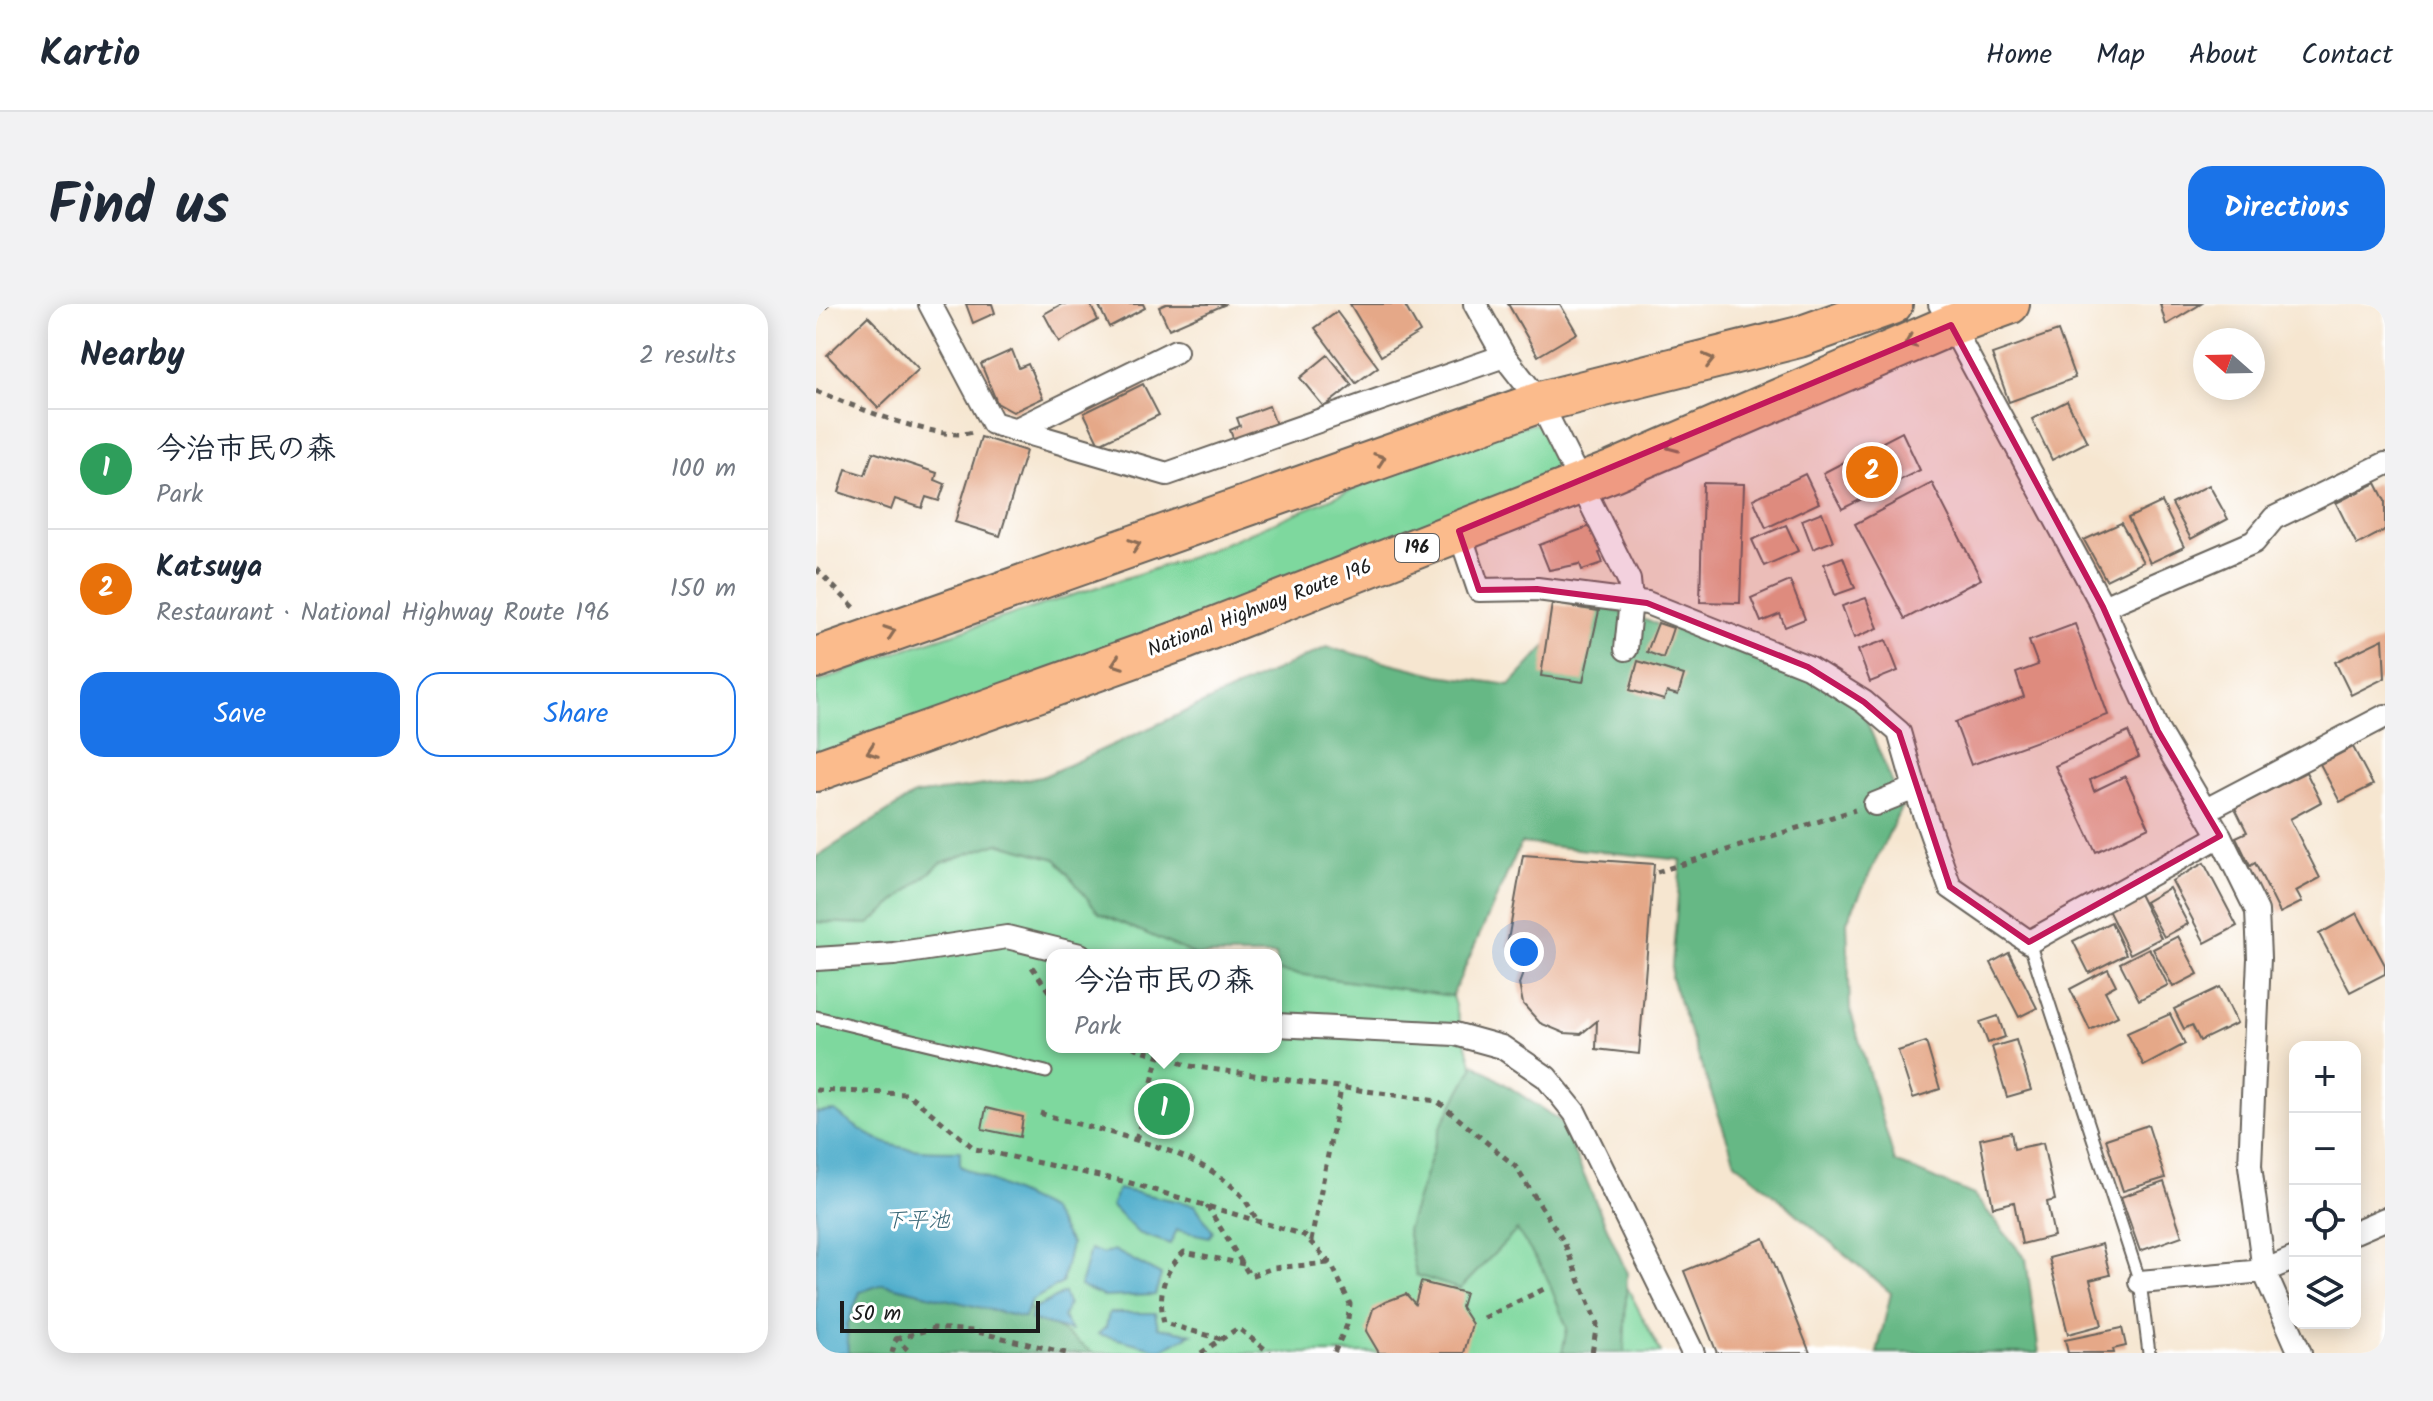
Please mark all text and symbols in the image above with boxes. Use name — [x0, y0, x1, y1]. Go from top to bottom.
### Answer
text: Kartio — [40, 25, 140, 85]
text: Home — [1986, 33, 2052, 78]
text: Map — [2096, 33, 2145, 78]
text: About — [2189, 33, 2257, 78]
text: Contact — [2301, 33, 2393, 78]
text: Find us — [48, 163, 229, 253]
button: Directions — [2188, 166, 2385, 251]
north arrow — [2193, 328, 2265, 400]
text: Nearby — [80, 329, 185, 383]
one-way arrow — [1904, 333, 1919, 349]
text: 2 results — [639, 335, 736, 377]
one-way arrow — [1701, 352, 1715, 369]
text: 今治市民の森 — [156, 426, 336, 474]
one-way arrow — [1666, 436, 1680, 452]
pin: 2 — [1846, 442, 1898, 502]
text: 1 — [102, 448, 110, 490]
text: 100 m — [671, 448, 736, 490]
one-way arrow — [1372, 452, 1386, 468]
text: Park — [156, 474, 203, 516]
road number: 196 — [1395, 534, 1439, 562]
one-way arrow — [1127, 539, 1141, 555]
text: Katsuya — [156, 544, 262, 592]
street label: National Highway Route 196 — [1143, 551, 1377, 667]
text: 2 — [98, 568, 114, 610]
text: 150 m — [670, 568, 736, 610]
text: Restaurant · National Highway Route 196 — [156, 592, 610, 634]
one-way arrow — [882, 625, 896, 642]
one-way arrow — [1111, 653, 1125, 670]
button: Save — [80, 672, 400, 757]
button: Share — [416, 672, 736, 757]
one-way arrow — [866, 741, 880, 758]
your location — [1504, 932, 1544, 972]
popup — [1046, 949, 1282, 1053]
text: 今治市民の森 — [1074, 958, 1254, 1006]
text: Park — [1074, 1006, 1121, 1048]
map controls — [2289, 1041, 2361, 1329]
button: + — [2289, 1041, 2361, 1113]
pin: 1 — [1138, 1079, 1190, 1139]
button: − — [2289, 1113, 2361, 1185]
button: locate — [2289, 1185, 2361, 1257]
water label: 下平池 — [884, 1204, 951, 1239]
button: layers — [2289, 1257, 2361, 1329]
scale bar — [840, 1297, 1040, 1333]
text: 50 m — [852, 1297, 901, 1332]

